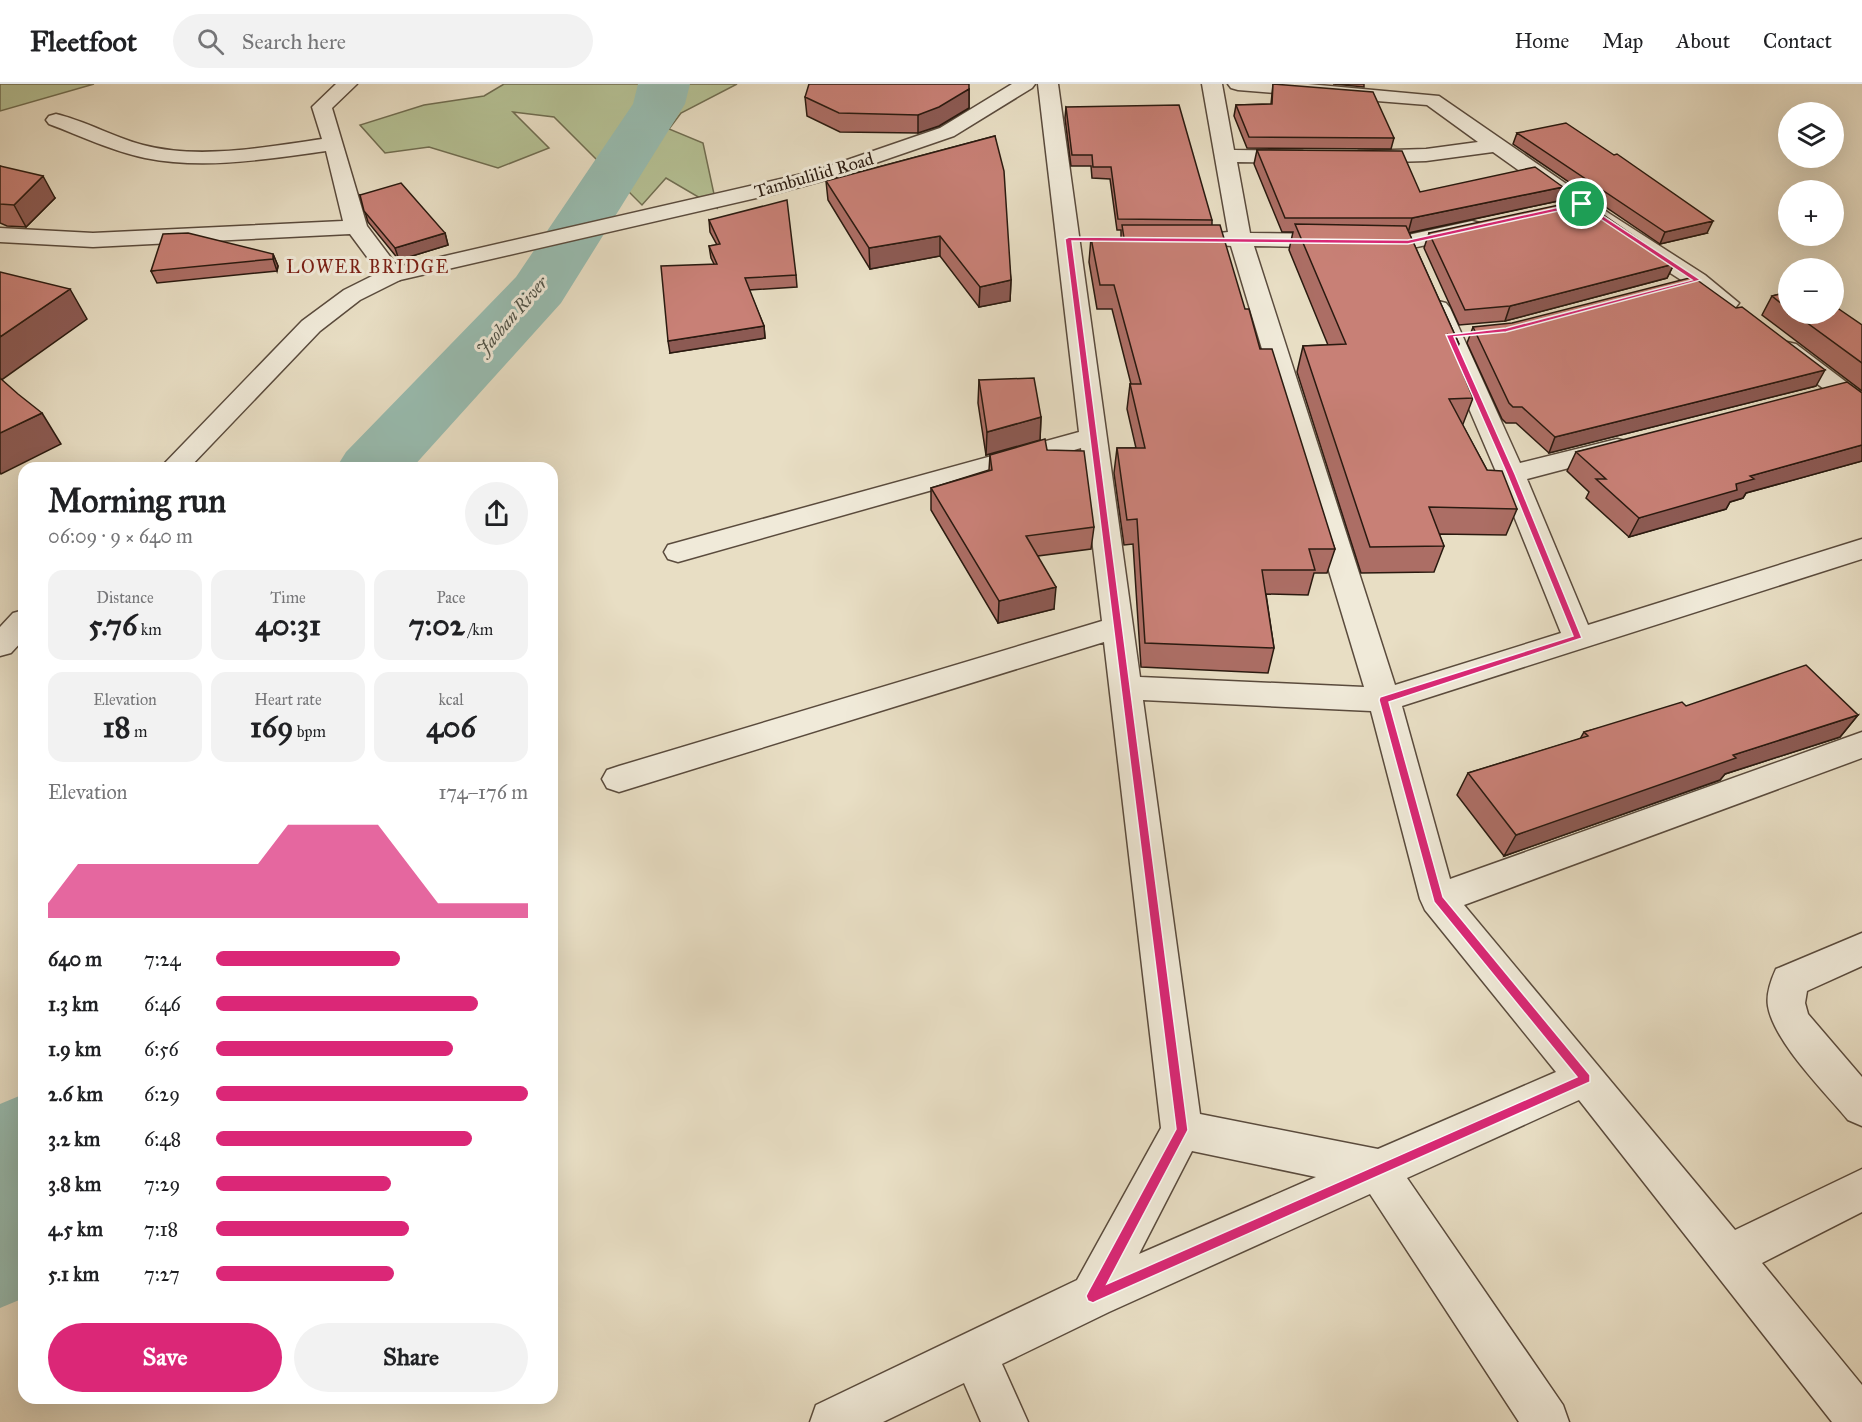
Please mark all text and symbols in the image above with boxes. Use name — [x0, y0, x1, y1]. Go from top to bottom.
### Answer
search box — [173, 14, 593, 68]
text: Fleetfoot — [30, 24, 137, 59]
icon: search — [194, 25, 227, 58]
text: Search here — [242, 28, 346, 55]
text: Home — [1514, 28, 1569, 54]
text: Map — [1602, 28, 1643, 54]
text: About — [1676, 28, 1730, 54]
text: Contact — [1763, 28, 1832, 54]
map controls — [1778, 102, 1844, 324]
button: layers — [1778, 102, 1844, 168]
street label: Tambulilid Road — [752, 147, 876, 203]
pin — [1556, 178, 1607, 229]
button: + — [1778, 180, 1844, 246]
icon: arrive — [1565, 187, 1598, 220]
district label: LOWER BRIDGE — [286, 256, 450, 278]
button: − — [1778, 258, 1844, 324]
water label: Jaoban River — [471, 271, 553, 361]
text: Morning run — [48, 481, 226, 521]
button: share — [465, 482, 528, 545]
text: 06:09 · 9 × 640 m — [48, 524, 193, 548]
text: Distance — [96, 588, 154, 607]
text: Time — [270, 588, 306, 607]
text: Pace — [436, 588, 466, 607]
text: 5.76 — [88, 607, 137, 643]
text: 40:31 — [255, 607, 321, 643]
text: 7:02 — [409, 607, 465, 643]
text: km — [137, 620, 162, 639]
text: /km — [465, 620, 493, 639]
text: Elevation — [93, 690, 157, 709]
text: Heart rate — [254, 690, 322, 709]
text: kcal — [438, 690, 464, 709]
text: 18 — [103, 709, 130, 745]
text: 169 — [250, 709, 293, 745]
text: 406 — [426, 709, 476, 745]
text: m — [130, 722, 147, 741]
text: bpm — [293, 722, 326, 741]
text: Elevation — [48, 780, 127, 804]
text: 174–176 m — [438, 780, 528, 804]
text: 640 m — [48, 947, 102, 971]
text: 7:24 — [144, 947, 181, 971]
text: 1.3 km — [48, 992, 98, 1016]
text: 6:46 — [144, 992, 181, 1016]
text: 1.9 km — [48, 1037, 101, 1061]
text: 6:56 — [144, 1037, 179, 1061]
text: 2.6 km — [48, 1082, 103, 1106]
text: 6:29 — [144, 1082, 180, 1106]
text: 3.2 km — [48, 1127, 100, 1151]
text: 6:48 — [144, 1127, 181, 1151]
text: 3.8 km — [48, 1172, 101, 1196]
text: 7:29 — [144, 1172, 180, 1196]
text: 4.5 km — [48, 1217, 103, 1241]
text: 7:18 — [144, 1217, 178, 1241]
text: 5.1 km — [48, 1262, 99, 1286]
text: 7:27 — [144, 1262, 180, 1286]
button: Save — [48, 1323, 282, 1392]
button: Share — [294, 1323, 528, 1392]

